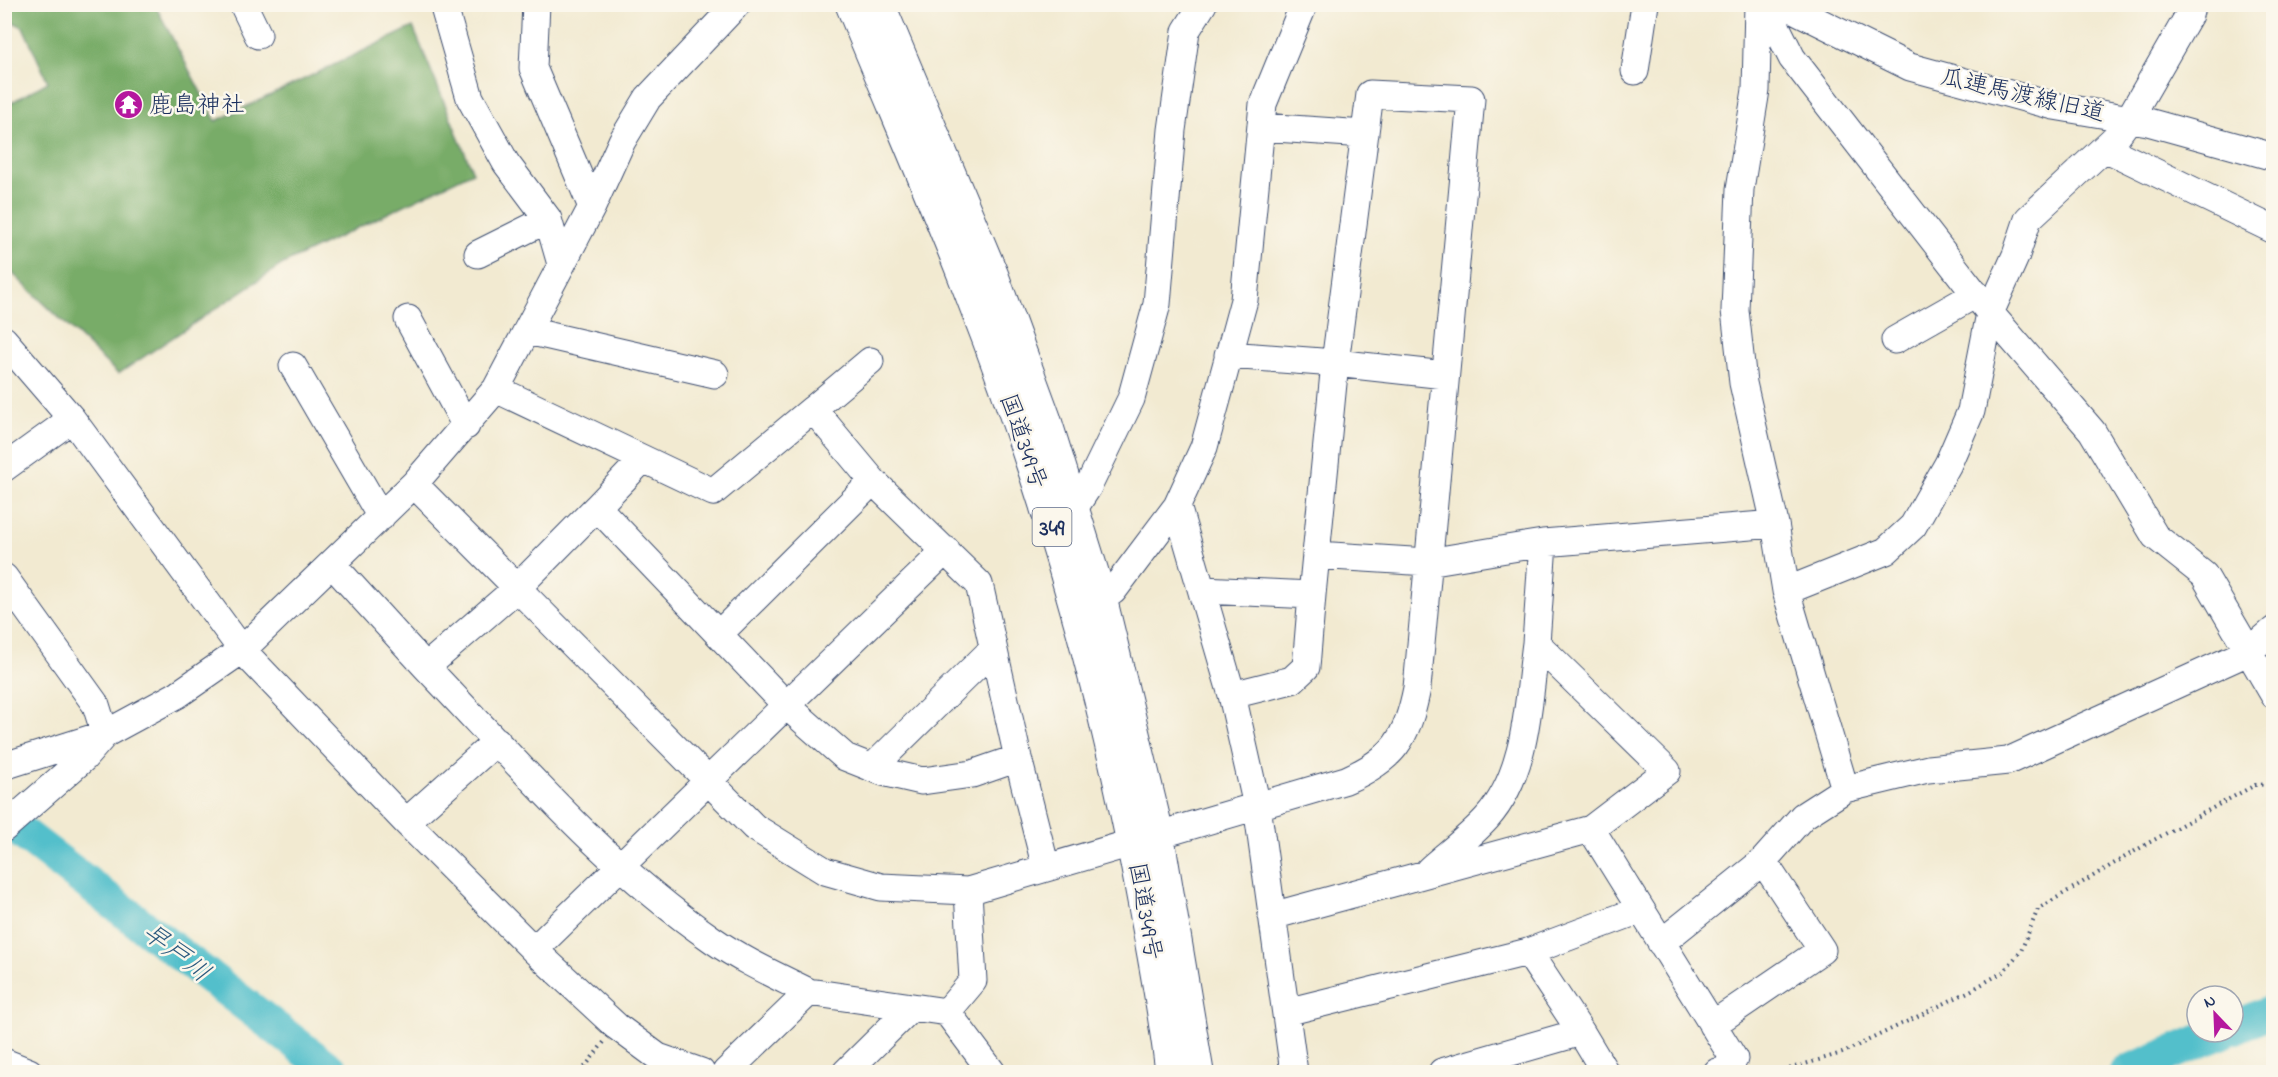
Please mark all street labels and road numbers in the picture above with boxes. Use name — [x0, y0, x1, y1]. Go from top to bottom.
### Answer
street label: 瓜連馬渡線旧道 — [1937, 60, 2108, 132]
street label: 国道349号 — [989, 389, 1054, 494]
road number: 349 — [1032, 508, 1072, 546]
street label: 国道349号 — [1118, 860, 1169, 963]

